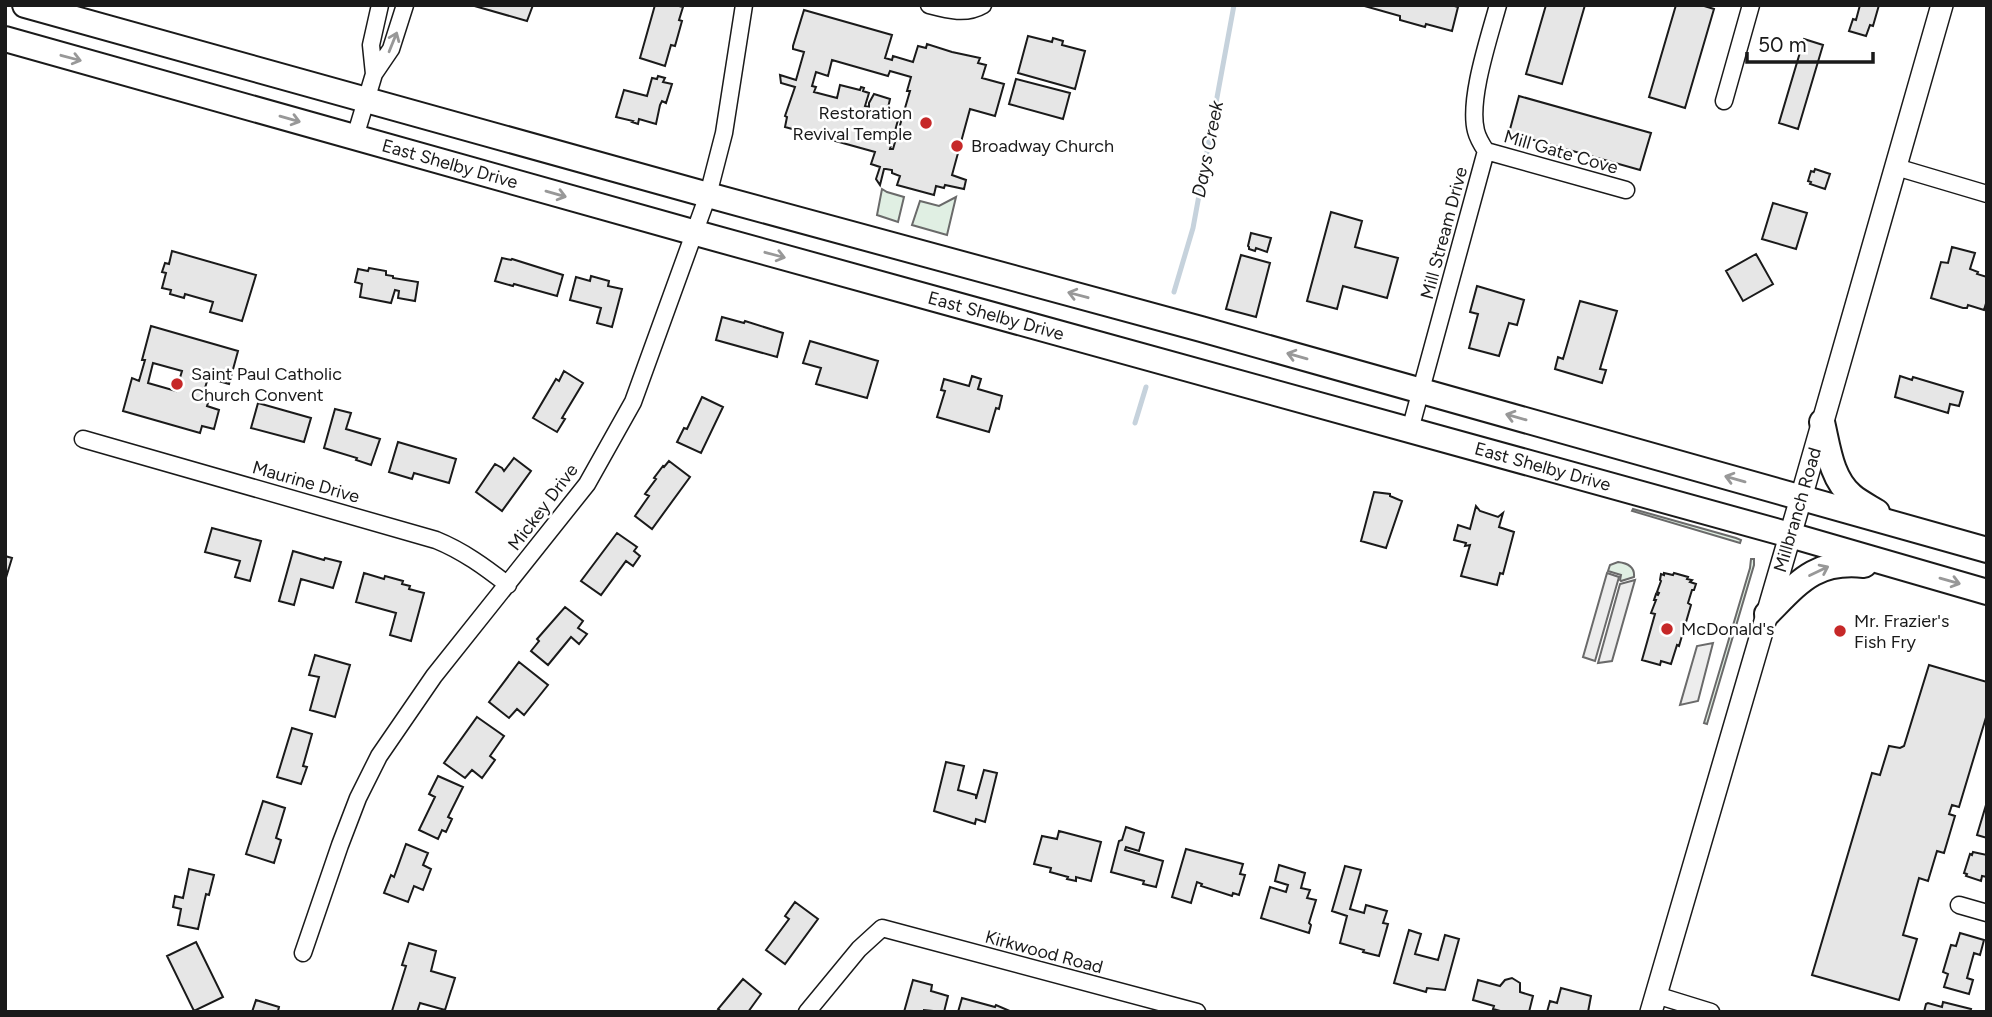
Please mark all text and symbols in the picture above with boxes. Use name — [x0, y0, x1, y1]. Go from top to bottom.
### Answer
scale bar — [1747, 21, 1873, 65]
one-way arrow — [387, 31, 400, 53]
text: 50 m — [1758, 32, 1807, 57]
one-way arrow — [60, 52, 82, 65]
water label: Days Creek — [1187, 98, 1228, 199]
place label: Restoration Revival Temple — [792, 102, 912, 145]
one-way arrow — [279, 113, 301, 126]
marker: Restoration Revival Temple — [918, 115, 934, 131]
street label: Mill Gate Cove — [1501, 125, 1621, 179]
street label: East Shelby Drive — [379, 134, 520, 193]
place label: Broadway Church — [971, 135, 1114, 157]
marker: Broadway Church — [949, 138, 965, 154]
street label: Mill Stream Drive — [1416, 164, 1472, 302]
one-way arrow — [544, 188, 567, 201]
one-way arrow — [764, 249, 786, 262]
street label: East Shelby Drive — [926, 287, 1067, 345]
one-way arrow — [1067, 288, 1090, 301]
one-way arrow — [1287, 349, 1309, 362]
place label: Saint Paul Catholic Church Convent — [191, 363, 342, 406]
marker: Saint Paul Catholic Church Convent — [169, 376, 185, 392]
one-way arrow — [1506, 410, 1528, 423]
street label: East Shelby Drive — [1472, 437, 1613, 496]
street label: Millbranch Road — [1769, 445, 1826, 575]
street label: Maurine Drive — [250, 456, 362, 508]
street label: Mickey Drive — [503, 459, 583, 555]
one-way arrow — [1725, 472, 1747, 485]
one-way arrow — [1808, 564, 1829, 577]
one-way arrow — [1939, 576, 1961, 589]
place label: Mr. Frazier's Fish Fry — [1854, 610, 1949, 653]
place label: McDonald's — [1681, 618, 1775, 640]
marker: McDonald's — [1659, 621, 1675, 637]
marker: Mr. Frazier's Fish Fry — [1832, 623, 1848, 639]
street label: Kirkwood Road — [983, 926, 1105, 978]

